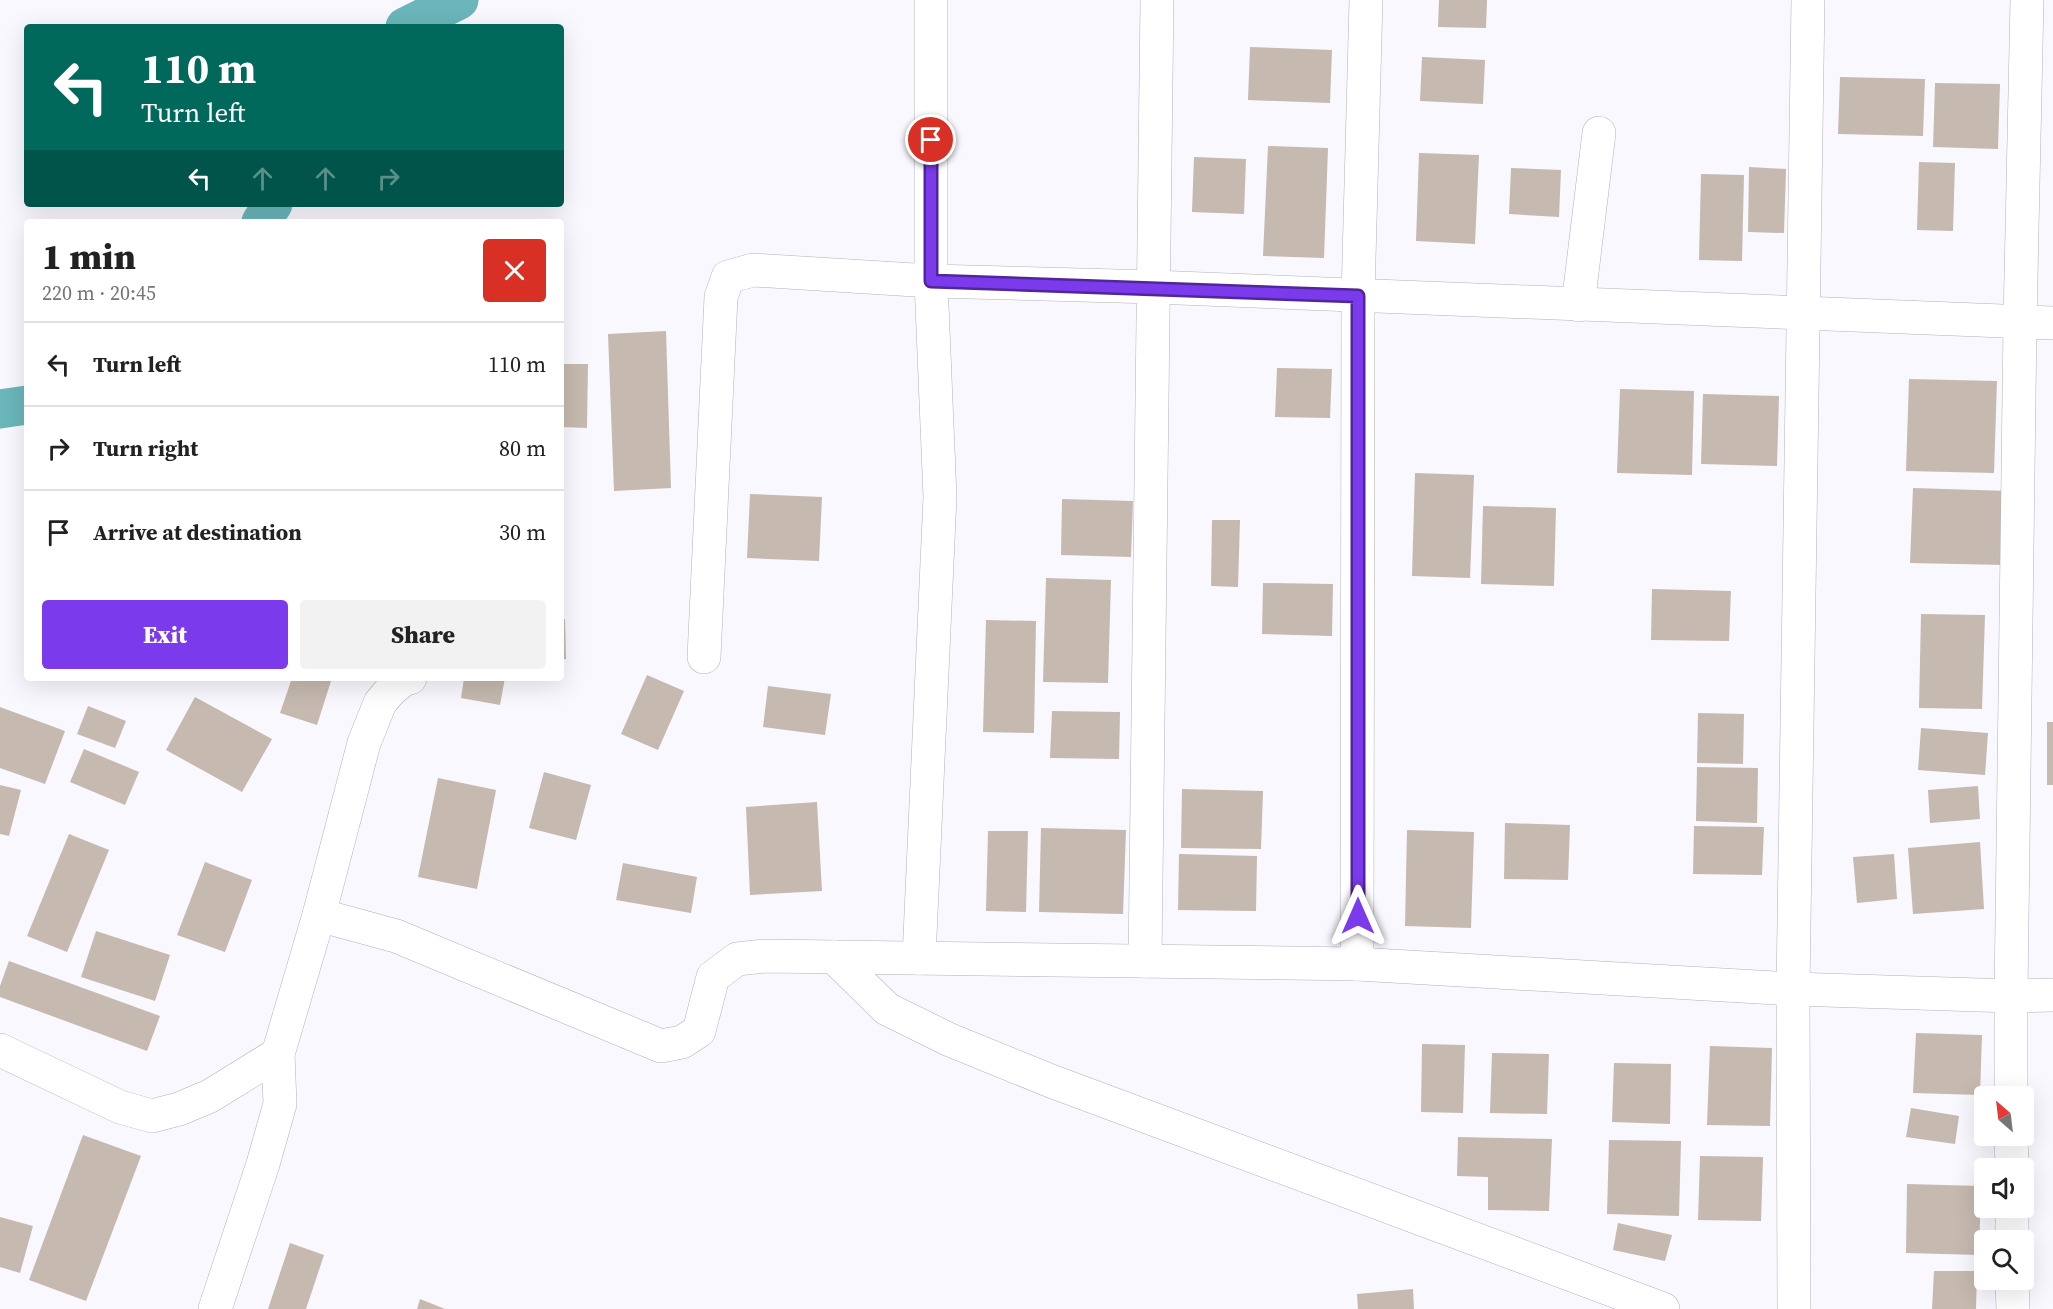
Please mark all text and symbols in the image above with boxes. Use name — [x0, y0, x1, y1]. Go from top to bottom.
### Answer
text: 110 m — [141, 39, 256, 97]
icon: left — [42, 48, 120, 126]
text: Turn left — [141, 94, 245, 131]
pin — [905, 114, 956, 165]
icon: arrive — [914, 123, 947, 156]
icon: left — [183, 162, 216, 195]
icon: ahead — [246, 162, 279, 195]
icon: ahead — [309, 162, 342, 195]
icon: right — [372, 162, 405, 195]
text: 1 min — [42, 232, 136, 281]
button: close — [483, 239, 546, 302]
text: 220 m · 20:45 — [42, 279, 156, 307]
icon: left — [42, 348, 75, 381]
text: Turn left — [93, 349, 181, 379]
text: 110 m — [488, 349, 546, 379]
icon: right — [42, 432, 75, 465]
text: Turn right — [93, 433, 198, 463]
text: 80 m — [499, 433, 546, 463]
icon: arrive — [42, 516, 75, 549]
text: Arrive at destination — [93, 517, 302, 547]
text: 30 m — [499, 517, 546, 547]
button: Exit — [42, 600, 288, 669]
button: Share — [300, 600, 546, 669]
position arrow — [1326, 884, 1390, 948]
north arrow — [1974, 1086, 2034, 1146]
map controls — [1974, 1086, 2034, 1290]
button: sound — [1974, 1158, 2034, 1218]
button: search — [1974, 1230, 2034, 1290]

